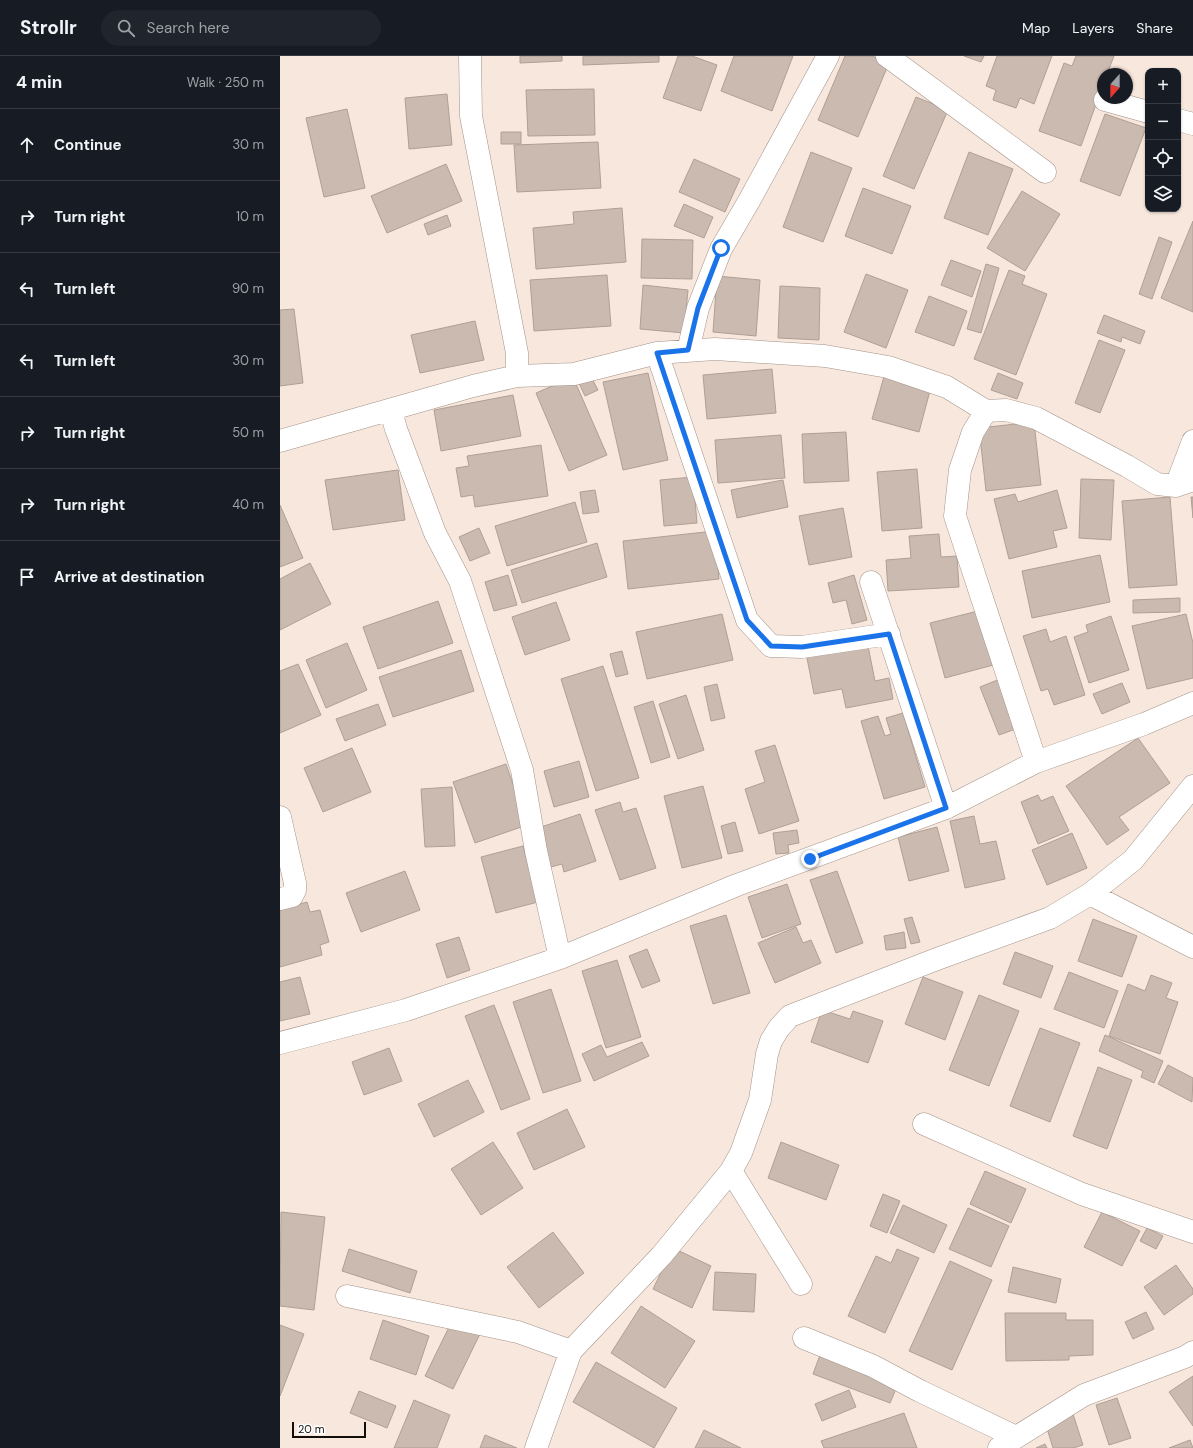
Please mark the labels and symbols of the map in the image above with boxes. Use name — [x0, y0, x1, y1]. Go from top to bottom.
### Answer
north arrow — [1097, 68, 1133, 104]
route start — [712, 239, 730, 257]
route end — [801, 850, 819, 868]
scale bar — [292, 1420, 366, 1439]

